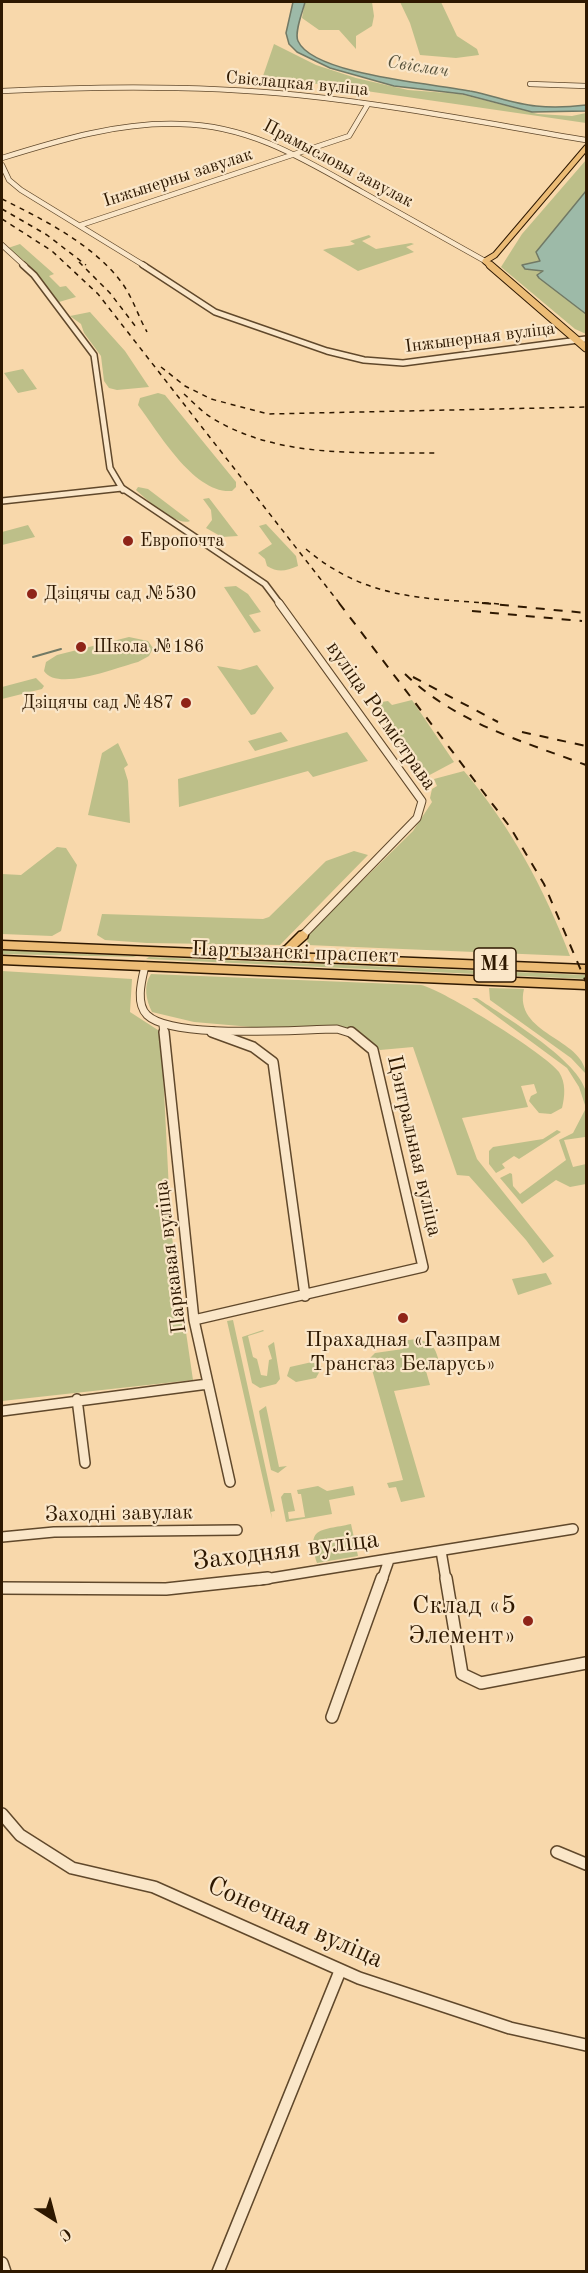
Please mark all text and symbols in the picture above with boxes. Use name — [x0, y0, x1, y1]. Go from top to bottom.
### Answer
water label: Свіслач — [386, 51, 450, 83]
street label: Свіслацкая вуліца — [225, 67, 369, 101]
street label: Прамысловы завулак — [259, 115, 417, 213]
street label: Інжынерны завулак — [101, 144, 255, 212]
street label: Інжынерная вуліца — [404, 318, 556, 358]
place label: Европочта — [140, 530, 224, 552]
marker: Европочта — [121, 534, 135, 548]
place label: Дзіцячы сад №530 — [44, 583, 196, 605]
marker: Дзіцячы сад №530 — [25, 587, 39, 601]
place label: Школа №186 — [93, 636, 204, 658]
street label: вуліца Ротмістрава — [320, 637, 442, 795]
marker: Школа №186 — [74, 640, 88, 654]
place label: Дзіцячы сад №487 — [22, 692, 174, 714]
marker: Дзіцячы сад №487 — [179, 696, 193, 710]
street label: Партызанскі праспект — [191, 937, 399, 969]
road number: М4 — [474, 948, 516, 982]
street label: Цэнтральная вуліца — [381, 1053, 447, 1239]
street label: Паркавая вуліца — [149, 1179, 193, 1335]
marker: Прахадная «Газпрам Трансгаз Беларусь» — [396, 1311, 410, 1325]
place label: Прахадная «Газпрам Трансгаз Беларусь» — [306, 1327, 500, 1377]
street label: Заходні завулак — [45, 1500, 193, 1528]
street label: Заходняя вуліца — [191, 1524, 381, 1578]
place label: Склад «5 Элемент» — [408, 1590, 516, 1652]
marker: Склад «5 Элемент» — [521, 1614, 535, 1628]
street label: Сонечная вуліца — [202, 1870, 388, 1976]
north arrow — [24, 2189, 84, 2249]
text: С — [56, 2224, 74, 2243]

